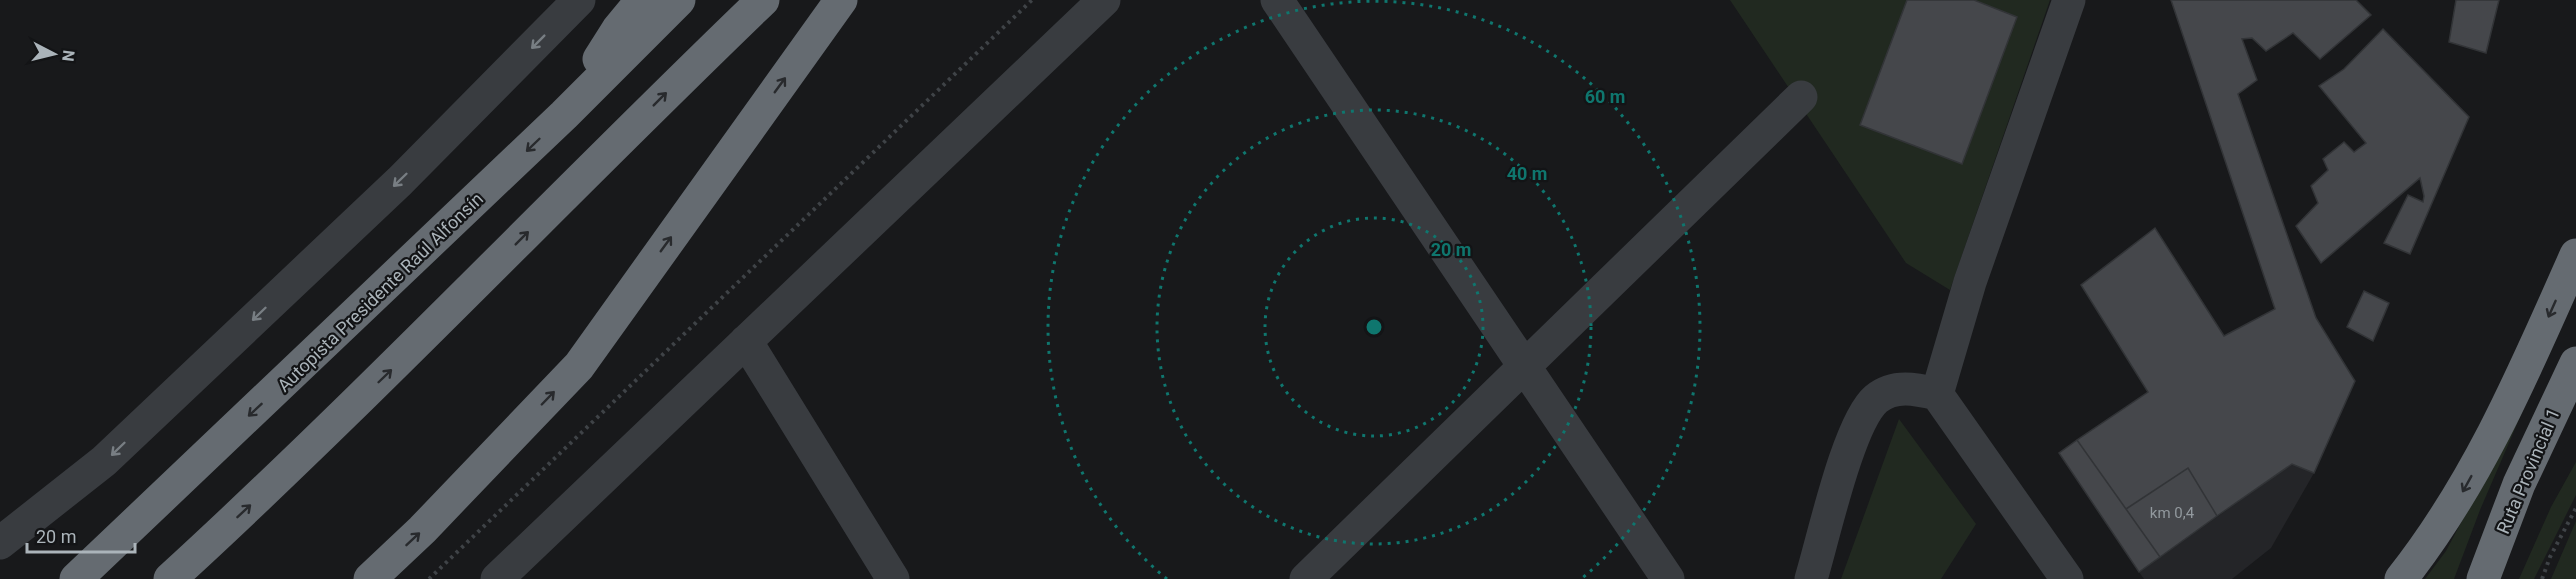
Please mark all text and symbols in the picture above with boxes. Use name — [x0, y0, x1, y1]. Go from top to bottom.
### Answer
north arrow — [24, 24, 84, 84]
one-way arrow — [530, 34, 545, 49]
text: N — [58, 49, 79, 63]
one-way arrow — [774, 78, 786, 94]
text: 60 m — [1585, 86, 1625, 107]
one-way arrow — [653, 92, 667, 107]
one-way arrow — [526, 138, 541, 152]
text: 40 m — [1507, 163, 1547, 184]
one-way arrow — [393, 172, 408, 187]
street label: Autopista Presidente Raúl Alfonsín — [273, 188, 487, 396]
one-way arrow — [515, 230, 530, 245]
one-way arrow — [660, 236, 673, 252]
text: 20 m — [1431, 239, 1471, 260]
one-way arrow — [2546, 299, 2557, 317]
one-way arrow — [252, 307, 267, 321]
centre of rings — [1364, 317, 1384, 337]
one-way arrow — [377, 368, 392, 383]
one-way arrow — [541, 391, 555, 406]
one-way arrow — [248, 403, 263, 417]
street label: Ruta Provincial 1 — [2492, 405, 2564, 537]
one-way arrow — [110, 441, 125, 456]
one-way arrow — [2461, 475, 2473, 492]
one-way arrow — [237, 504, 252, 518]
house number: km 0,4 — [2150, 504, 2195, 522]
scale bar — [27, 516, 135, 554]
text: 20 m — [36, 526, 76, 547]
one-way arrow — [405, 532, 420, 546]

